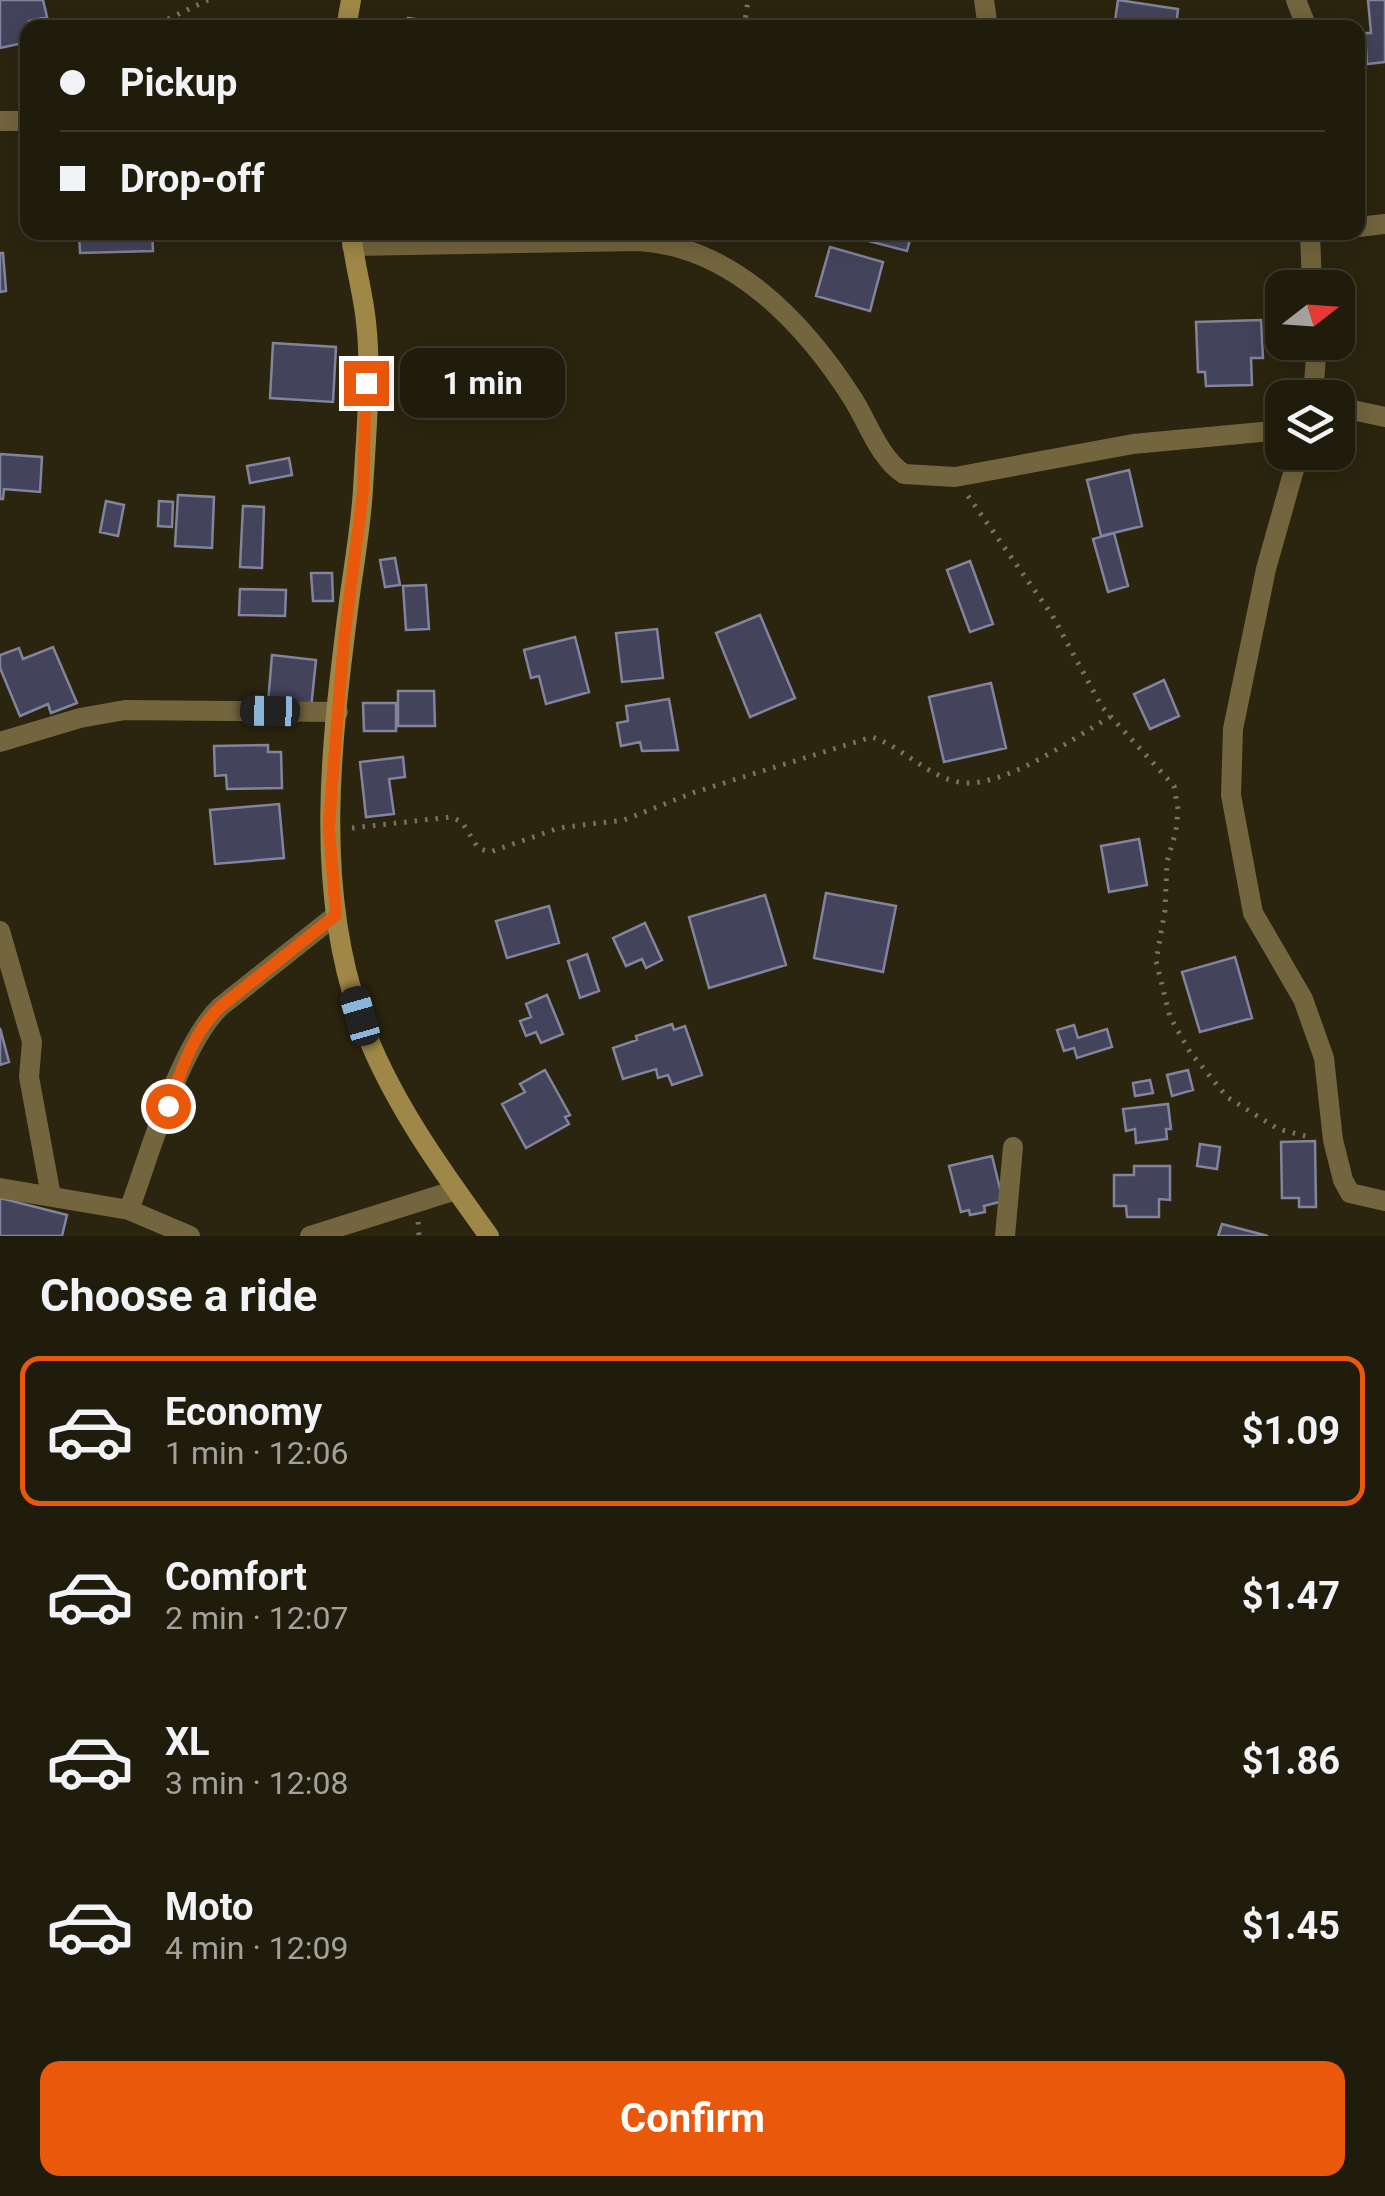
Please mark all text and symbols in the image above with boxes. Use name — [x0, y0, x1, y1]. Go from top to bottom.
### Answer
text: Pickup — [120, 61, 237, 105]
text: Drop-off — [120, 157, 265, 201]
north arrow — [1265, 270, 1355, 360]
map controls — [1265, 270, 1355, 470]
callout: 1 min — [401, 348, 566, 418]
route end — [344, 361, 389, 406]
text: 1 min — [442, 364, 523, 402]
button: layers — [1265, 380, 1355, 470]
car — [240, 695, 300, 727]
car — [337, 983, 383, 1049]
route start — [146, 1084, 191, 1129]
text: Choose a ride — [40, 1269, 317, 1322]
icon: car — [45, 1386, 135, 1476]
text: Economy — [165, 1390, 322, 1434]
text: $1.09 — [1242, 1409, 1340, 1453]
text: 1 min · 12:06 — [165, 1434, 348, 1472]
icon: car — [45, 1551, 135, 1641]
text: Comfort — [165, 1555, 307, 1599]
text: $1.47 — [1242, 1574, 1340, 1618]
text: 2 min · 12:07 — [165, 1599, 348, 1637]
icon: car — [45, 1716, 135, 1806]
text: XL — [165, 1720, 210, 1764]
text: $1.86 — [1242, 1739, 1340, 1783]
text: 3 min · 12:08 — [165, 1764, 348, 1802]
icon: car — [45, 1881, 135, 1971]
text: Moto — [165, 1885, 254, 1929]
text: $1.45 — [1242, 1904, 1340, 1948]
text: 4 min · 12:09 — [165, 1929, 348, 1967]
button: Confirm — [40, 2061, 1345, 2176]

